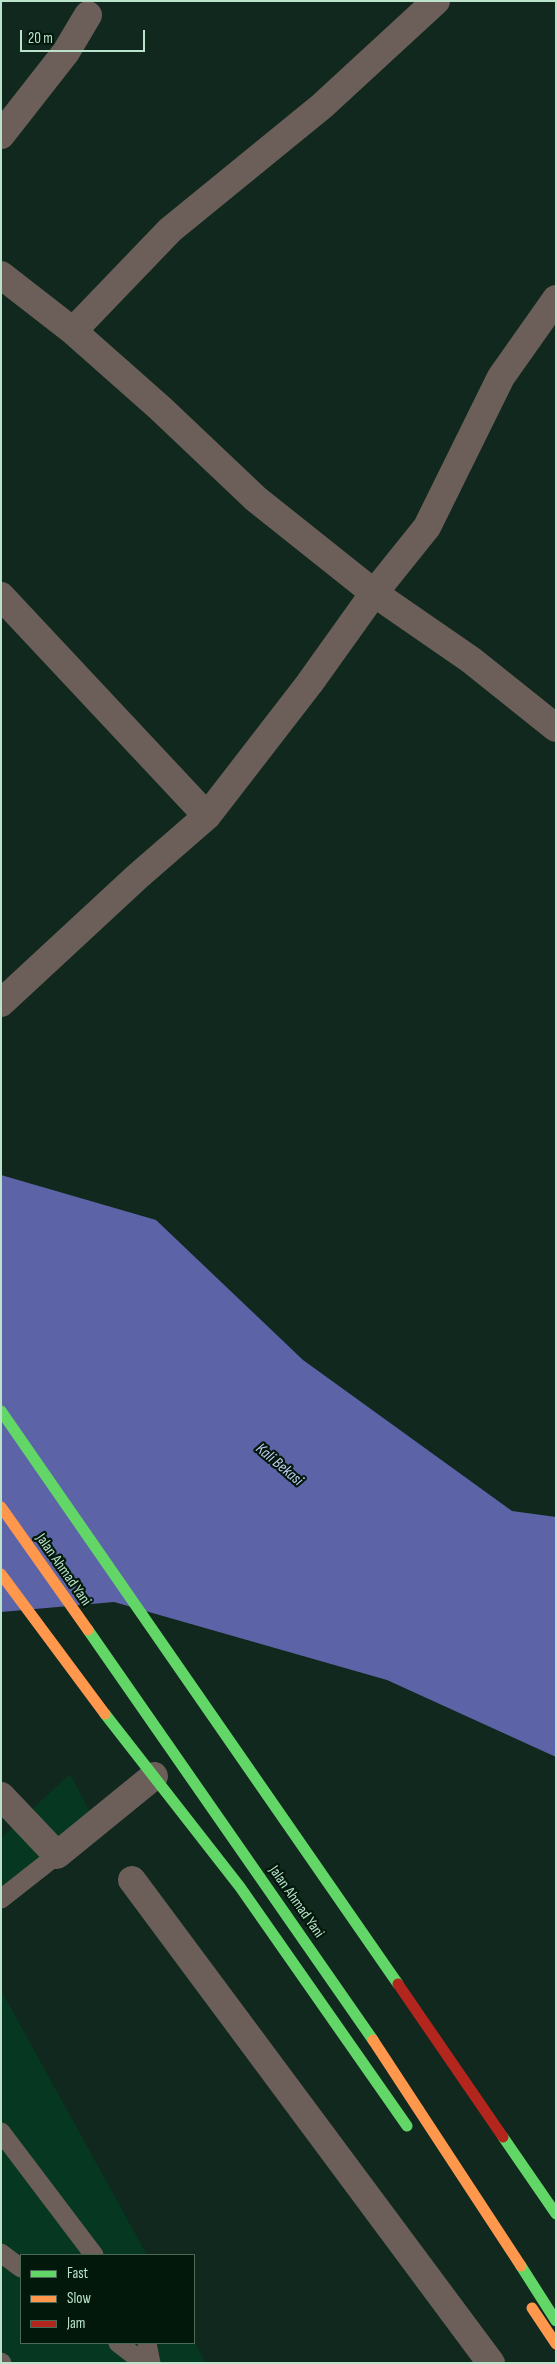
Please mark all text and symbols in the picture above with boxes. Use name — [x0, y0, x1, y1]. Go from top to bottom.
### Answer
scale bar — [22, 20, 148, 52]
text: 20 m — [28, 29, 53, 48]
water label: Kali Bekasi — [251, 1440, 307, 1490]
street label: Jalan Ahmad Yani — [32, 1530, 94, 1610]
street label: Jalan Ahmad Yani — [265, 1862, 327, 1942]
legend — [20, 2254, 195, 2344]
text: Fast — [67, 2264, 88, 2283]
text: Slow — [67, 2289, 91, 2308]
text: Jam — [67, 2314, 85, 2333]

